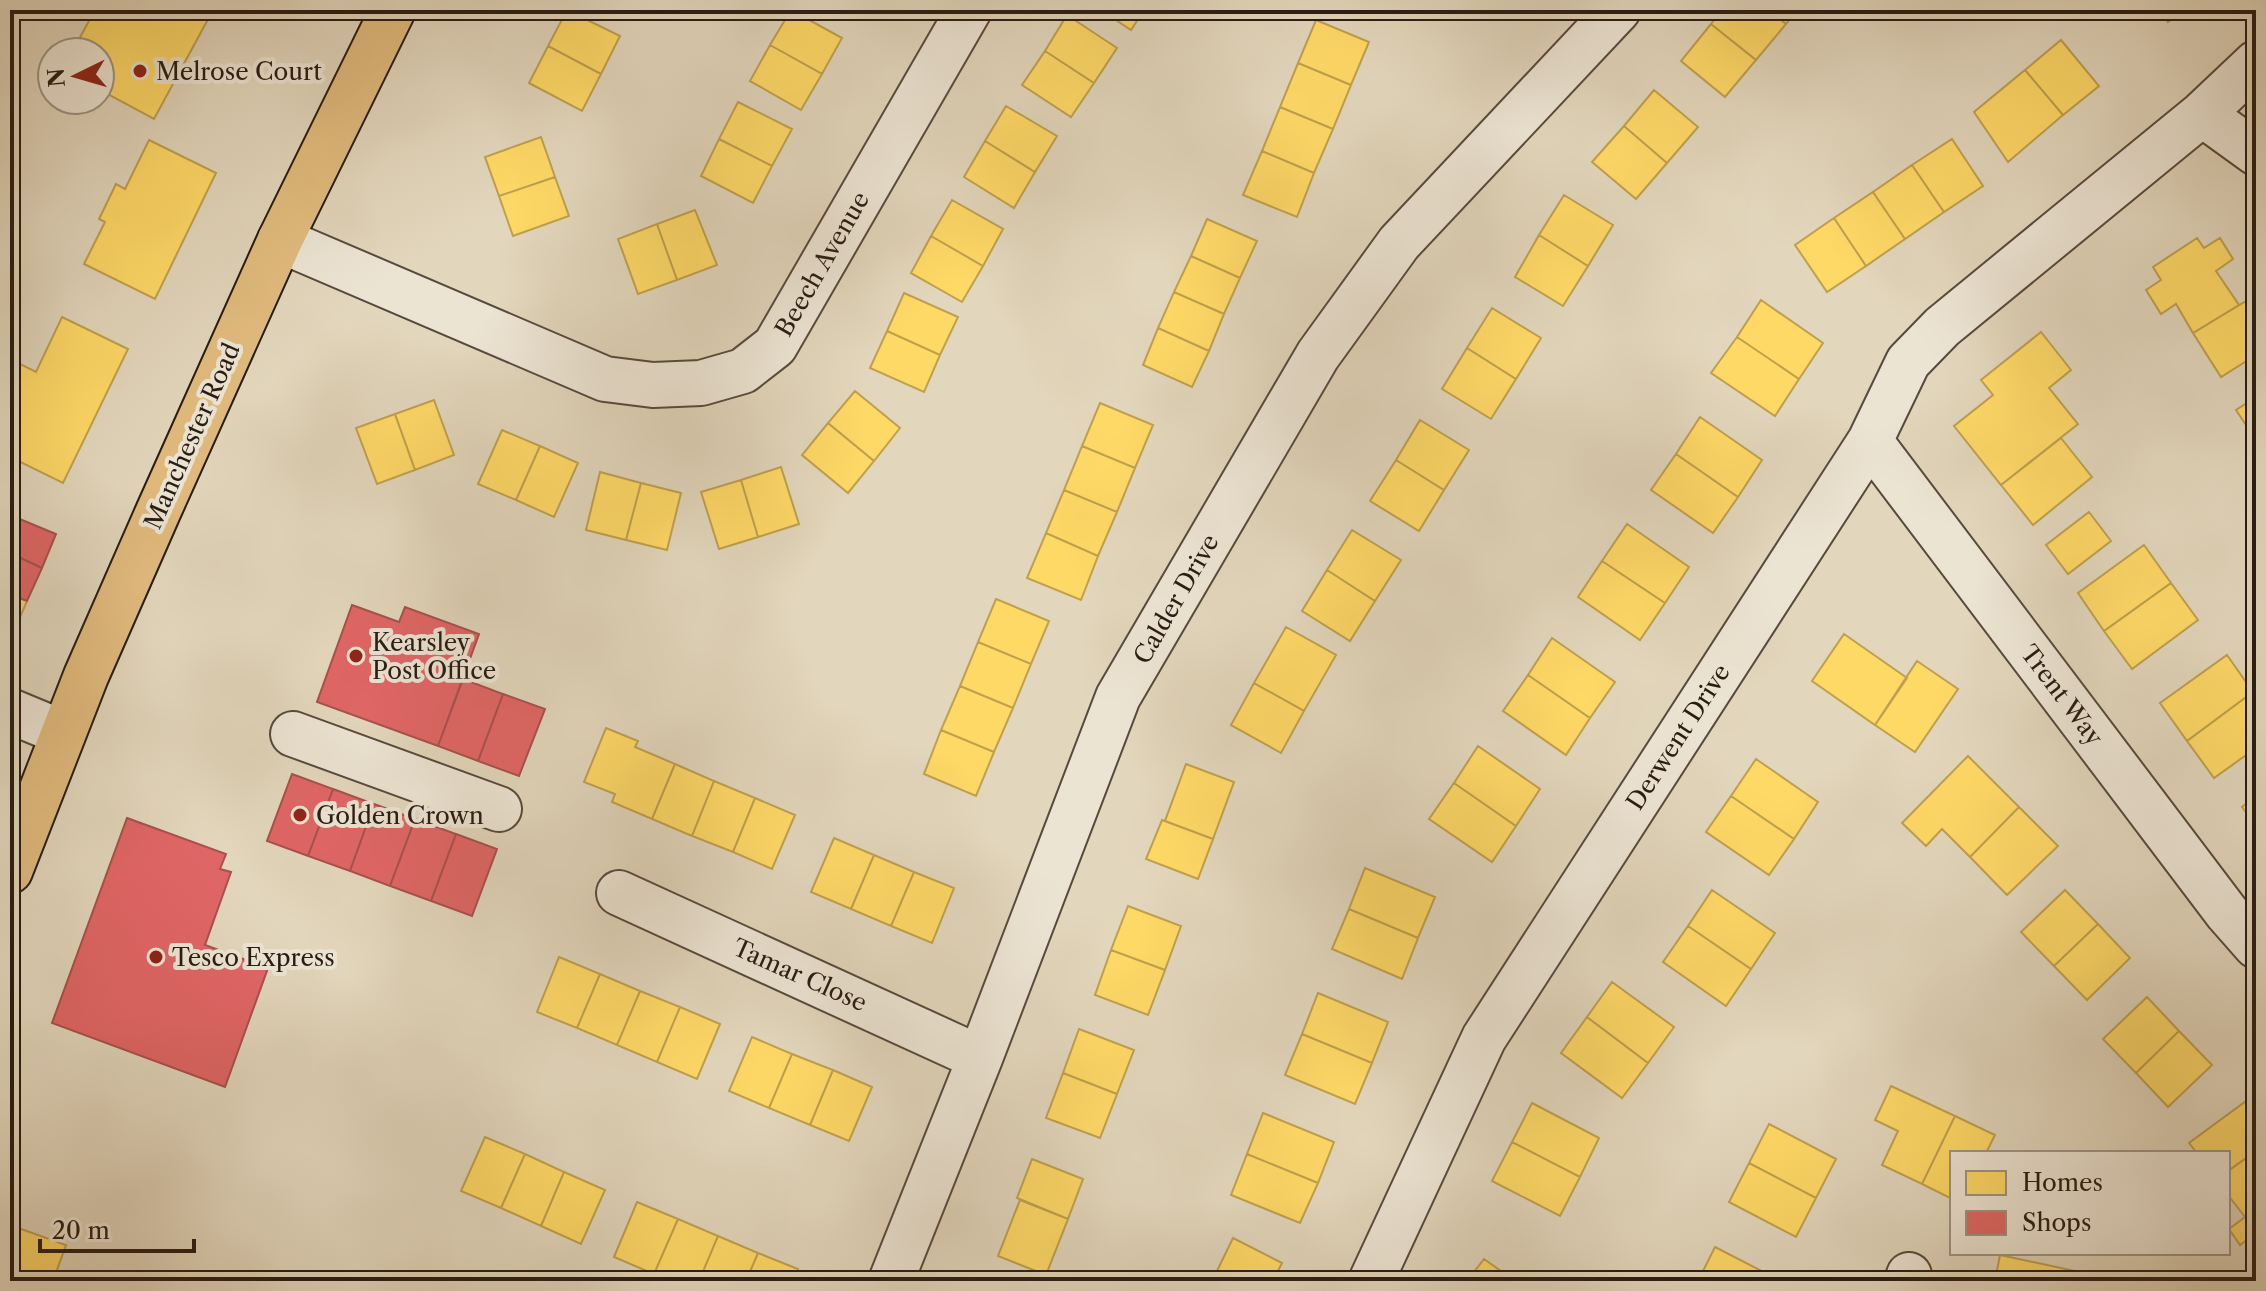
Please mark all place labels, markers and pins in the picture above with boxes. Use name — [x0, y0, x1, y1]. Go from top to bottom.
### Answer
place label: Melrose Court — [156, 57, 322, 86]
marker: Melrose Court — [131, 62, 149, 80]
place label: Kearsley Post Office — [372, 628, 496, 685]
marker: Kearsley Post Office — [347, 647, 365, 665]
place label: Golden Crown — [316, 801, 484, 830]
marker: Golden Crown — [291, 806, 309, 824]
place label: Tesco Express — [172, 943, 335, 972]
marker: Tesco Express — [147, 948, 165, 966]

